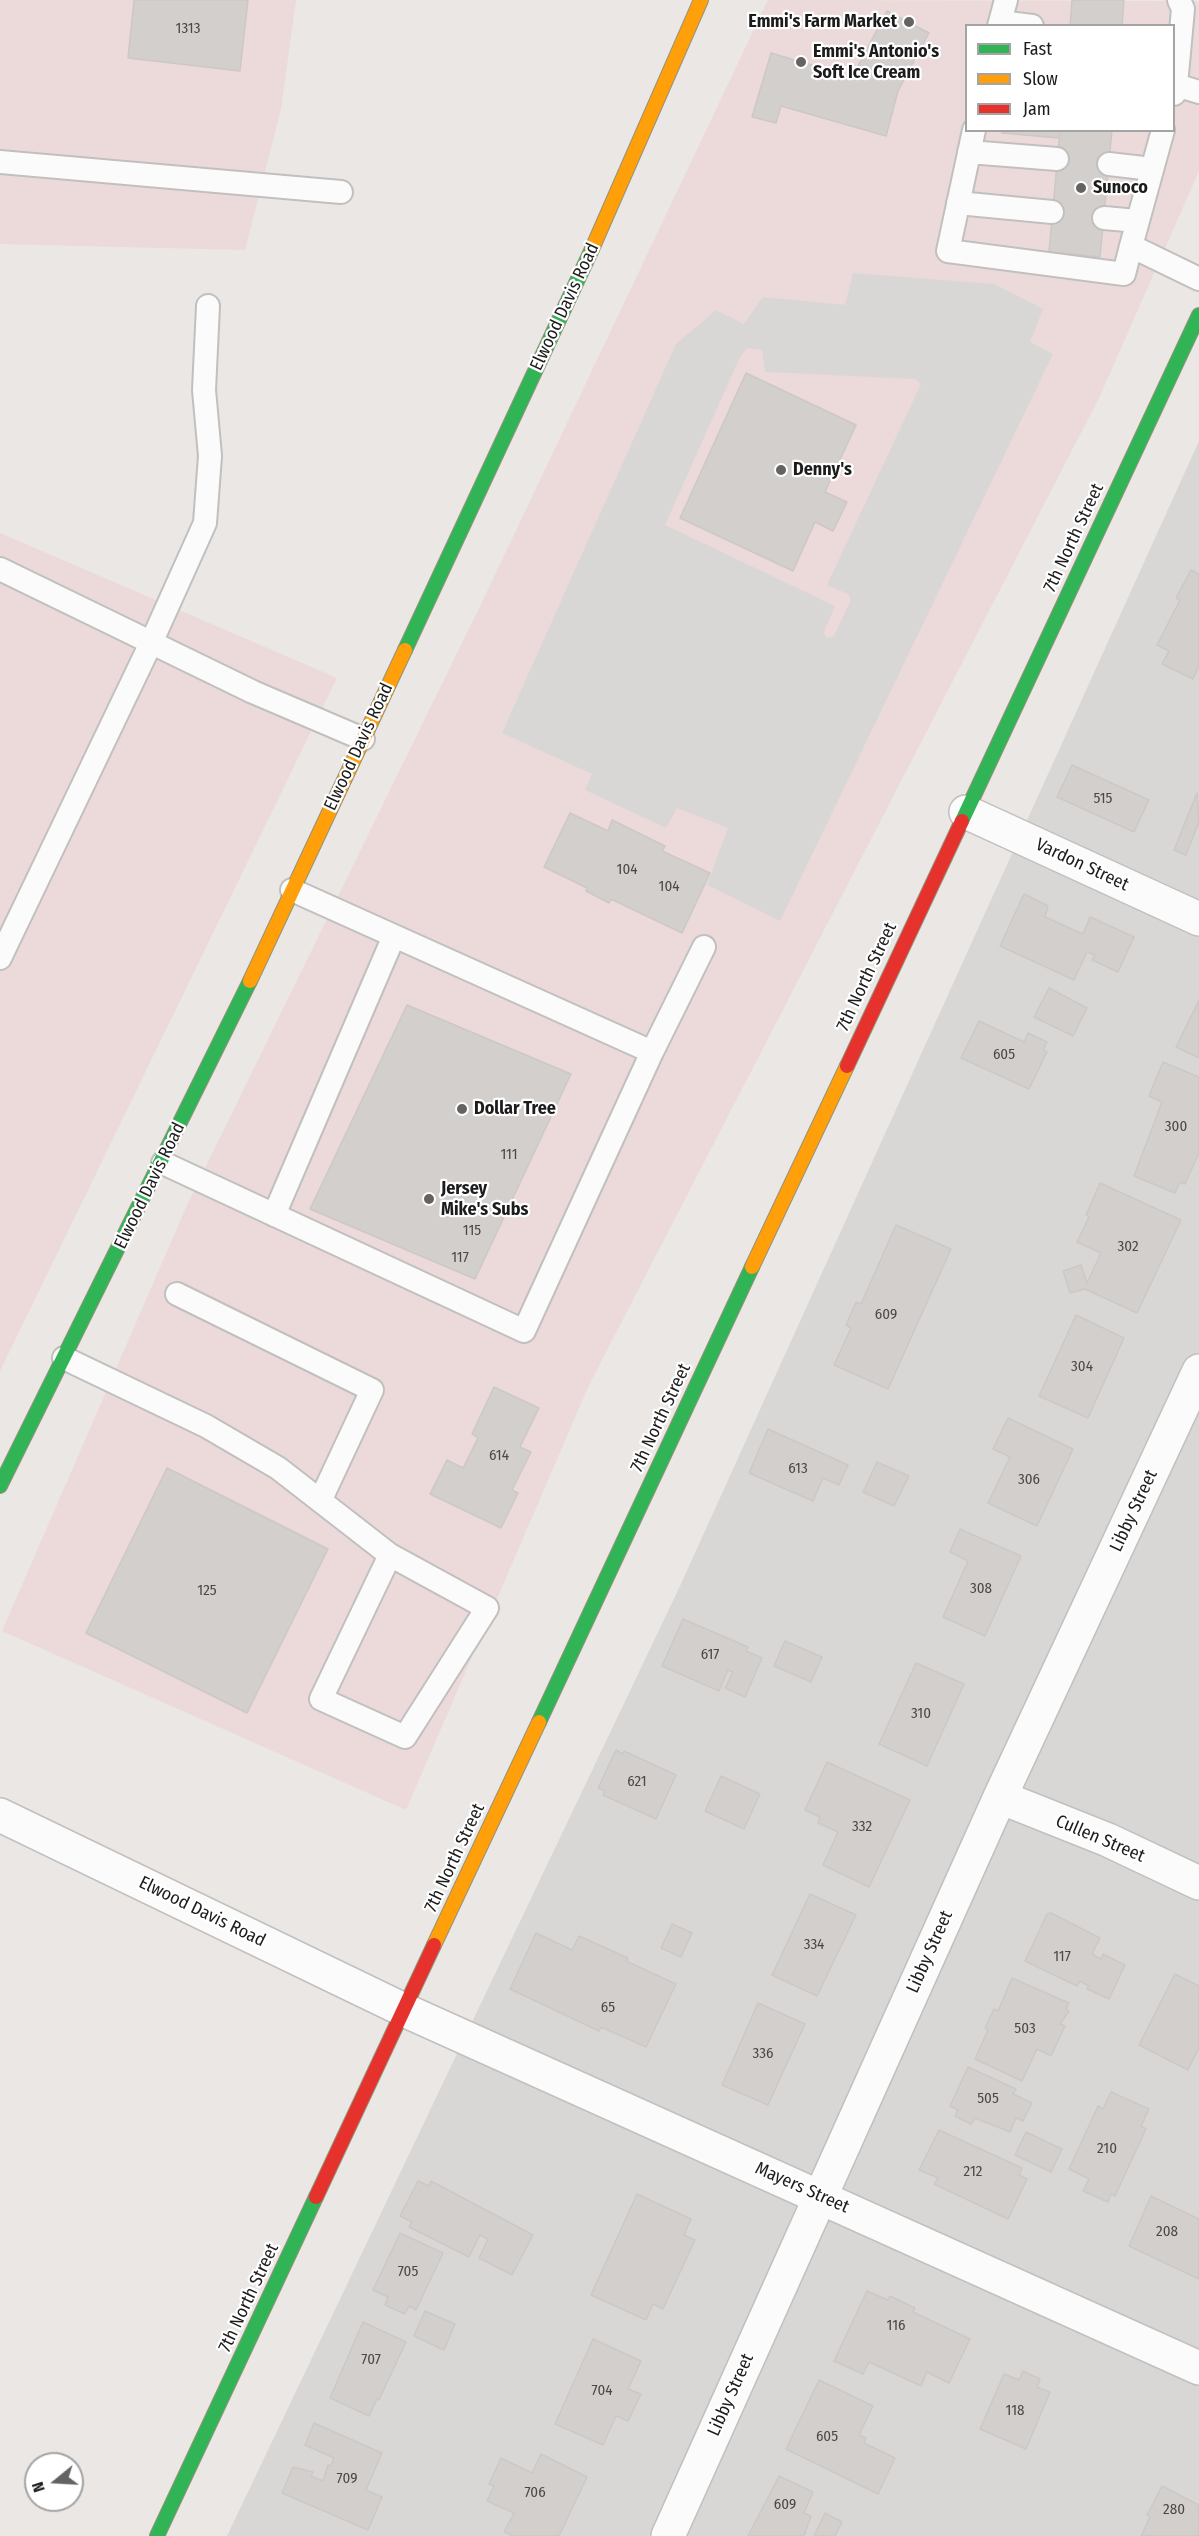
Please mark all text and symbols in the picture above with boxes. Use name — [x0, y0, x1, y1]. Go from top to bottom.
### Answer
place label: Emmi's Farm Market — [748, 11, 897, 33]
marker: Emmi's Farm Market — [902, 15, 916, 29]
house number: 1313 — [176, 20, 200, 38]
legend — [965, 24, 1175, 132]
text: Fast — [1023, 38, 1052, 60]
place label: Emmi's Antonio's Soft Ice Cream — [813, 41, 939, 84]
marker: Emmi's Antonio's Soft Ice Cream — [794, 55, 808, 69]
text: Slow — [1023, 68, 1058, 90]
text: Jam — [1023, 98, 1051, 120]
place label: Sunoco — [1093, 177, 1148, 199]
marker: Sunoco — [1074, 181, 1088, 195]
street label: Elwood Davis Road — [526, 240, 604, 374]
place label: Denny's — [793, 459, 852, 481]
marker: Denny's — [774, 463, 788, 477]
street label: 7th North Street — [1039, 480, 1109, 596]
street label: Elwood Davis Road — [320, 680, 398, 814]
house number: 515 — [1094, 790, 1112, 808]
street label: Vardon Street — [1032, 834, 1132, 896]
house number: 104 — [617, 861, 637, 879]
house number: 104 — [659, 878, 679, 896]
street label: 7th North Street — [832, 919, 902, 1035]
house number: 605 — [993, 1046, 1015, 1064]
place label: Dollar Tree — [474, 1098, 556, 1120]
marker: Dollar Tree — [455, 1102, 469, 1116]
house number: 300 — [1165, 1118, 1187, 1136]
street label: Elwood Davis Road — [110, 1119, 190, 1253]
house number: 111 — [500, 1146, 518, 1164]
place label: Jersey Mike's Subs — [441, 1178, 528, 1220]
marker: Jersey Mike's Subs — [422, 1192, 436, 1206]
house number: 115 — [463, 1222, 481, 1240]
house number: 302 — [1117, 1238, 1139, 1256]
house number: 117 — [451, 1249, 469, 1267]
house number: 609 — [875, 1306, 897, 1324]
house number: 304 — [1071, 1358, 1093, 1376]
street label: 7th North Street — [626, 1360, 696, 1476]
house number: 614 — [489, 1447, 509, 1465]
house number: 613 — [788, 1460, 808, 1478]
street label: Libby Street — [1106, 1467, 1162, 1555]
house number: 306 — [1018, 1471, 1040, 1489]
house number: 308 — [970, 1580, 992, 1598]
house number: 125 — [197, 1582, 217, 1600]
house number: 617 — [701, 1646, 719, 1664]
house number: 310 — [911, 1705, 931, 1723]
house number: 621 — [627, 1773, 647, 1791]
street label: 7th North Street — [420, 1800, 490, 1916]
street label: Cullen Street — [1052, 1811, 1148, 1867]
house number: 332 — [852, 1818, 872, 1836]
street label: Elwood Davis Road — [135, 1872, 269, 1952]
street label: Libby Street — [902, 1907, 958, 1997]
house number: 334 — [804, 1936, 824, 1954]
house number: 117 — [1053, 1948, 1071, 1966]
house number: 65 — [601, 1999, 615, 2017]
house number: 503 — [1014, 2020, 1036, 2038]
house number: 336 — [753, 2045, 773, 2063]
house number: 505 — [977, 2090, 999, 2108]
house number: 210 — [1097, 2140, 1117, 2158]
street label: Mayers Street — [752, 2158, 852, 2218]
house number: 212 — [964, 2163, 982, 2181]
house number: 208 — [1156, 2223, 1178, 2241]
street label: 7th North Street — [214, 2240, 284, 2356]
house number: 705 — [398, 2263, 418, 2281]
house number: 116 — [887, 2317, 905, 2335]
street label: Libby Street — [703, 2350, 759, 2440]
house number: 707 — [361, 2351, 381, 2369]
house number: 704 — [592, 2382, 612, 2400]
house number: 118 — [1006, 2402, 1024, 2420]
house number: 605 — [816, 2428, 838, 2446]
north arrow — [24, 2452, 84, 2512]
house number: 709 — [337, 2470, 357, 2488]
text: N — [28, 2480, 49, 2495]
house number: 706 — [524, 2484, 546, 2502]
house number: 609 — [774, 2496, 796, 2514]
house number: 280 — [1163, 2501, 1185, 2519]

